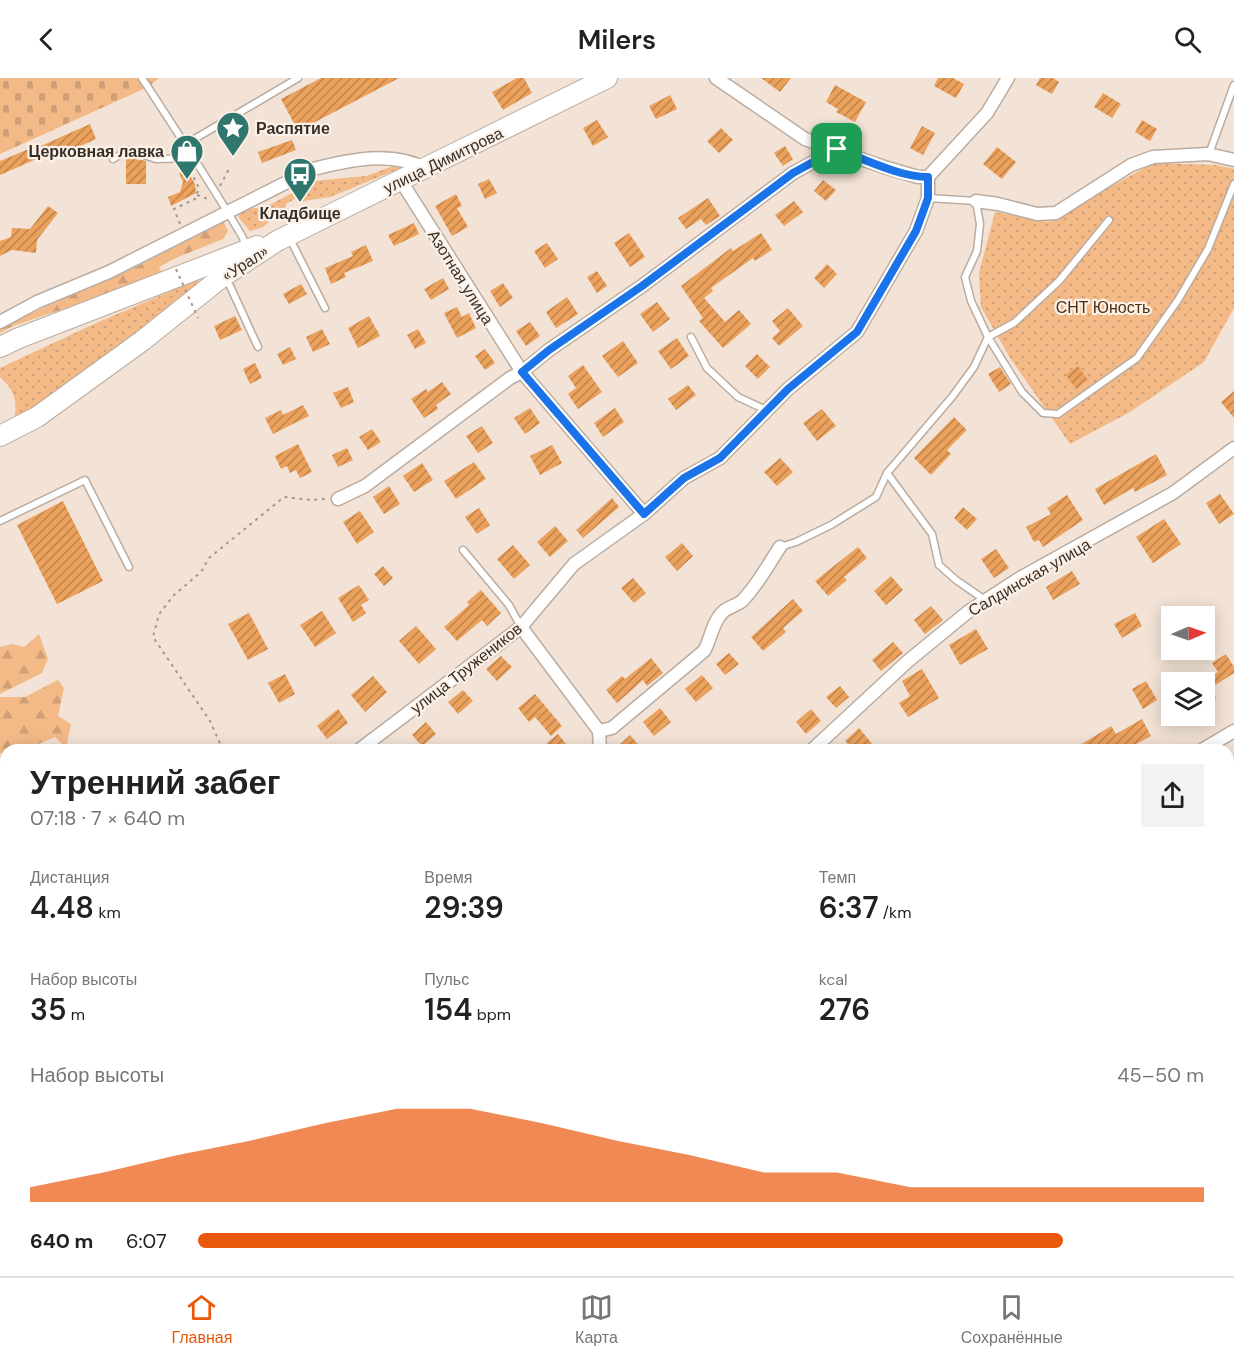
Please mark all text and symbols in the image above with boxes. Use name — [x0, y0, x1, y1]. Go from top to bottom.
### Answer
text: Milers — [578, 22, 656, 57]
icon: back — [30, 23, 63, 56]
icon: search — [1171, 23, 1204, 56]
place icon: Распятие — [215, 110, 251, 157]
place label: Распятие — [256, 118, 330, 139]
street label: улица Димитрова — [380, 122, 506, 198]
pin — [811, 123, 862, 174]
icon: arrive — [820, 132, 853, 165]
shop icon: Церковная лавка — [169, 133, 205, 180]
place label: Церковная лавка — [29, 141, 164, 162]
bus stop icon: Кладбище — [282, 156, 318, 203]
place label: Кладбище — [259, 203, 341, 224]
street label: Азотная улица — [423, 226, 498, 329]
street label: «Урал» — [218, 241, 272, 286]
park label: СНТ Юность — [1056, 297, 1150, 318]
street label: Салдинская улица — [964, 534, 1094, 621]
north arrow — [1161, 606, 1215, 660]
map controls — [1161, 606, 1215, 726]
street label: улица Тружеников — [406, 618, 526, 719]
button: layers — [1161, 672, 1215, 726]
text: Утренний забег — [30, 761, 281, 804]
button: share — [1141, 764, 1204, 827]
text: 07:18 · 7 × 640 m — [30, 805, 185, 831]
text: Дистанция — [30, 867, 109, 888]
text: Время — [424, 867, 472, 888]
text: Темп — [819, 867, 856, 888]
text: 4.48 — [30, 888, 94, 927]
text: 29:39 — [424, 888, 504, 927]
text: 6:37 — [819, 888, 879, 927]
text: km — [94, 902, 121, 923]
text: /km — [879, 902, 911, 923]
text: Набор высоты — [30, 969, 137, 990]
text: Пульс — [424, 969, 469, 990]
text: kcal — [819, 969, 848, 990]
text: 35 — [30, 990, 67, 1029]
text: 154 — [424, 990, 472, 1029]
text: 276 — [819, 990, 870, 1029]
text: m — [67, 1004, 85, 1025]
text: bpm — [472, 1004, 511, 1025]
text: Набор высоты — [30, 1062, 164, 1088]
text: 45–50 m — [1117, 1062, 1204, 1088]
text: 640 m — [30, 1228, 93, 1254]
text: 6:07 — [126, 1228, 167, 1254]
tab: Главная — [171, 1291, 232, 1348]
tab: Карта — [575, 1291, 618, 1348]
tab: Сохранённые — [961, 1291, 1063, 1348]

